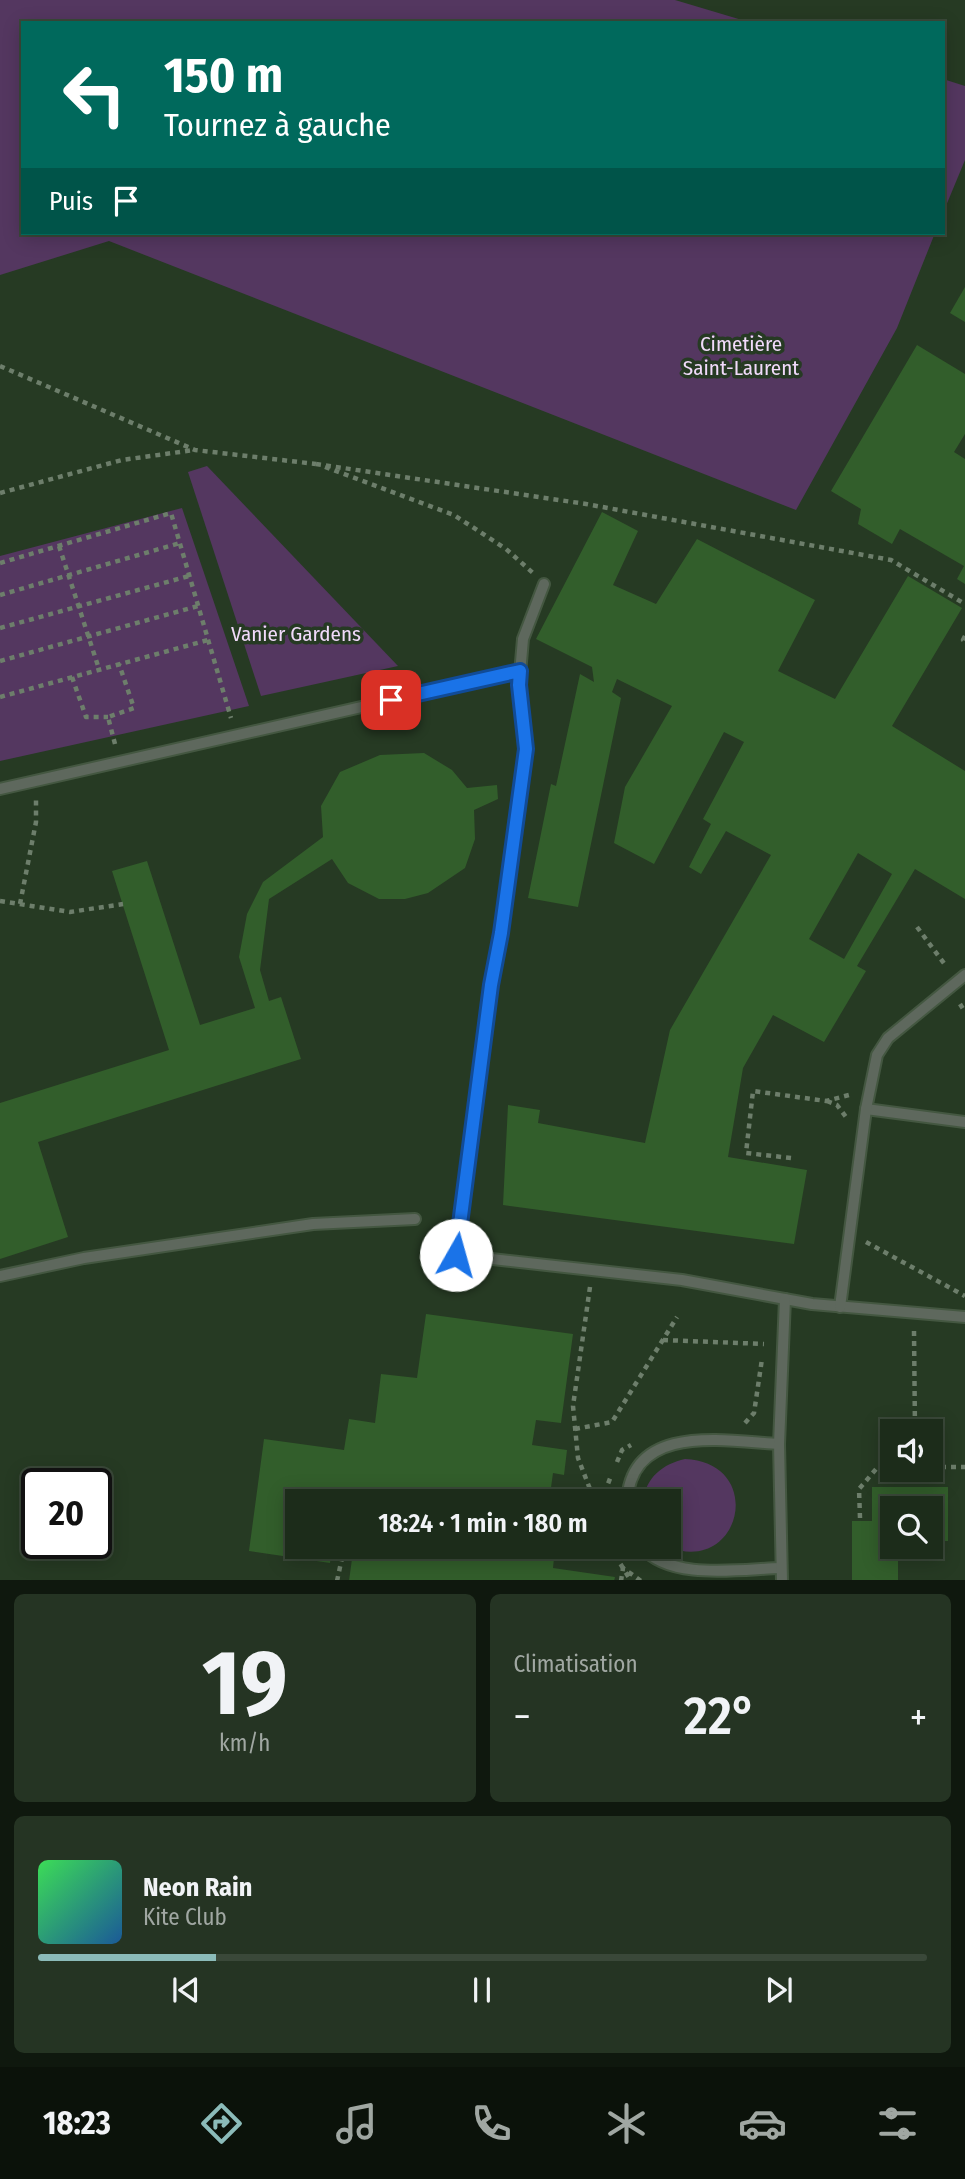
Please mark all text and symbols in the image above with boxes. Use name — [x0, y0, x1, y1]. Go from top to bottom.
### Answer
text: 150 m — [164, 46, 283, 105]
icon: left — [49, 49, 140, 140]
text: Tournez à gauche — [164, 106, 391, 144]
icon: arrive — [107, 182, 145, 220]
text: Puis — [49, 186, 93, 217]
park label: Cimetière Saint-Laurent — [683, 331, 799, 381]
park label: Vanier Gardens — [231, 621, 361, 647]
pin — [361, 670, 421, 730]
icon: arrive — [372, 681, 410, 719]
position arrow — [419, 1218, 493, 1292]
map controls — [880, 1419, 943, 1559]
button: sound — [880, 1419, 943, 1482]
speed limit sign: 20 — [21, 1468, 112, 1559]
button: search — [880, 1496, 943, 1559]
text: 18:24 · 1 min · 180 m — [378, 1508, 588, 1539]
text: 19 — [202, 1629, 288, 1738]
text: Climatisation — [514, 1650, 638, 1678]
text: 22° — [684, 1685, 756, 1748]
text: − — [514, 1694, 531, 1740]
text: + — [910, 1694, 927, 1740]
text: km/h — [219, 1729, 270, 1757]
text: Neon Rain — [143, 1872, 252, 1903]
text: Kite Club — [143, 1903, 227, 1931]
icon: previous — [167, 1971, 205, 2009]
icon: pause — [463, 1971, 501, 2009]
icon: next — [760, 1971, 798, 2009]
icon: directions — [197, 2099, 246, 2148]
icon: music — [332, 2099, 381, 2148]
icon: phone — [467, 2099, 516, 2148]
icon: climate — [602, 2099, 651, 2148]
icon: car — [738, 2099, 787, 2148]
icon: filters — [873, 2099, 922, 2148]
text: 18:23 — [43, 2104, 111, 2142]

